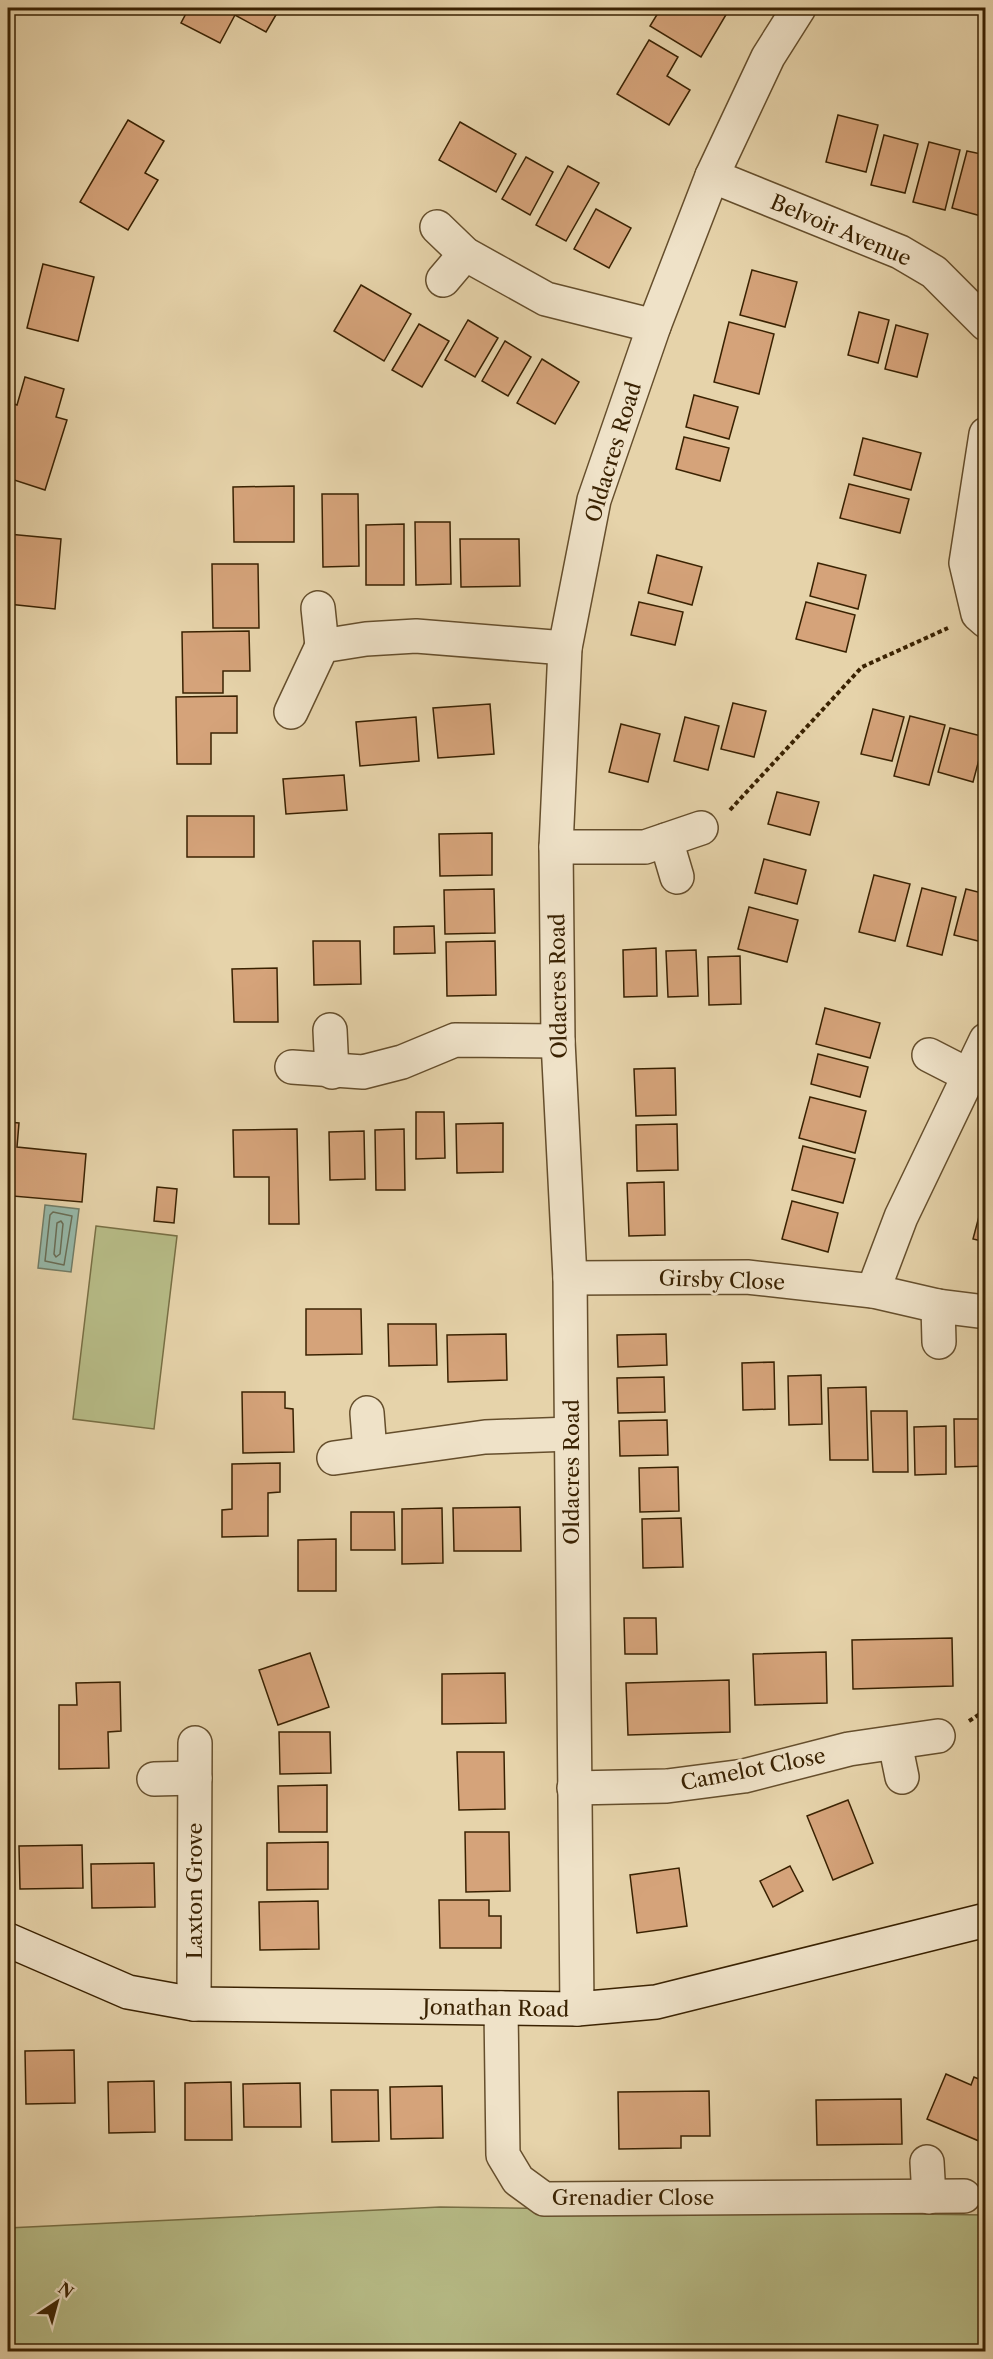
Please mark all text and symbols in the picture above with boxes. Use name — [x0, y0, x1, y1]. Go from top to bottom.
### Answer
street label: Belvoir Avenue — [767, 189, 915, 271]
street label: Oldacres Road — [580, 379, 646, 525]
street label: Oldacres Road — [544, 913, 572, 1059]
street label: Girsby Close — [658, 1265, 786, 1295]
street label: Oldacres Road — [559, 1399, 584, 1545]
street label: Camelot Close — [679, 1743, 827, 1795]
street label: Laxton Grove — [182, 1823, 207, 1959]
street label: Jonathan Road — [419, 1994, 570, 2022]
street label: Grenadier Close — [552, 2185, 714, 2210]
north arrow — [27, 2272, 87, 2332]
text: N — [54, 2278, 77, 2302]

